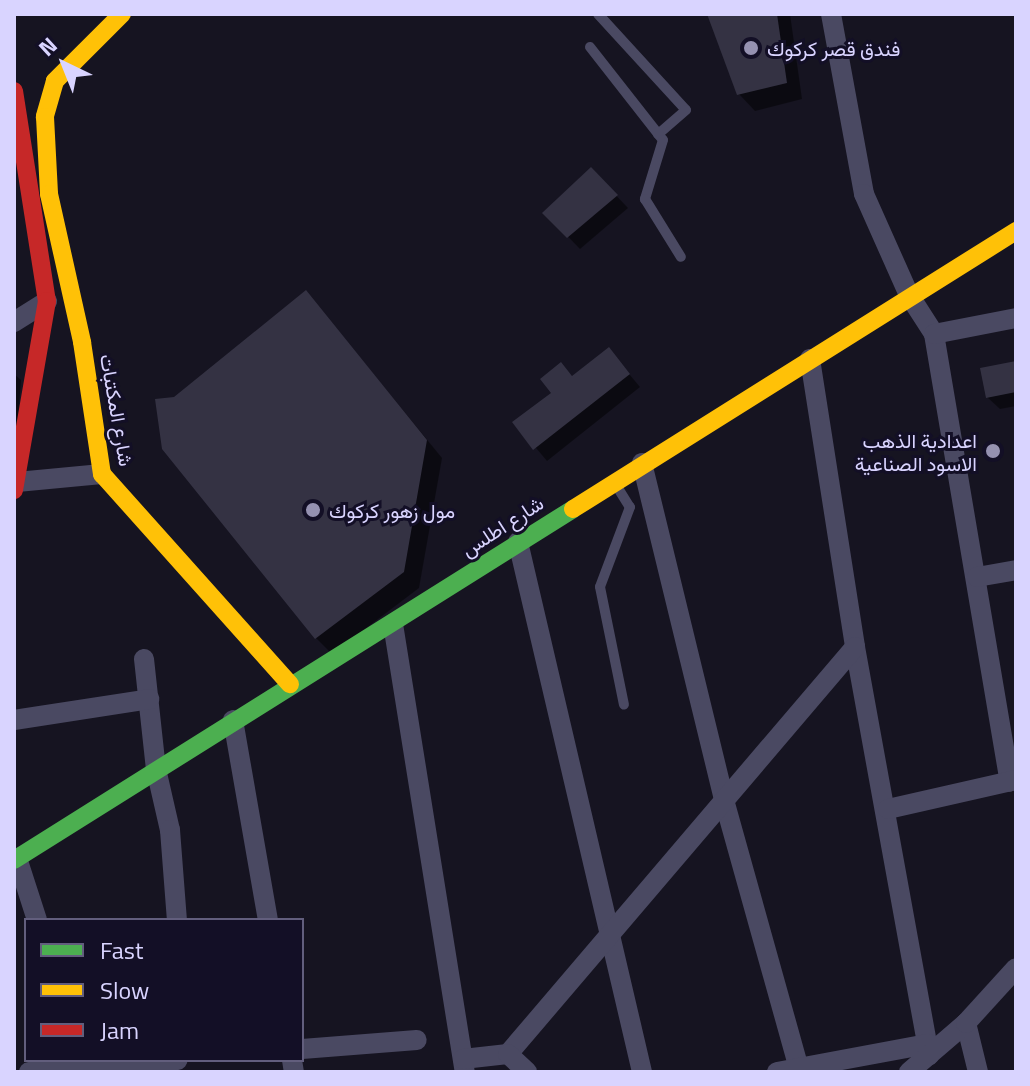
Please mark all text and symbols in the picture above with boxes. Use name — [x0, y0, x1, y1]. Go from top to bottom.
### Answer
north arrow — [24, 24, 104, 104]
text: N — [30, 29, 65, 64]
place label: فندق قصر كركوك — [767, 36, 900, 60]
marker: فندق قصر كركوك — [742, 39, 760, 57]
street label: شارع المكتبات — [95, 352, 139, 468]
place label: اعدادية الذهب الاسود الصناعية — [855, 428, 977, 475]
marker: اعدادية الذهب الاسود الصناعية — [984, 442, 1002, 460]
street label: شارع اطلس — [456, 491, 548, 561]
place label: مول زهور كركوك — [329, 498, 455, 522]
marker: مول زهور كركوك — [304, 501, 322, 519]
legend — [24, 918, 304, 1062]
text: Fast — [100, 932, 143, 968]
text: Slow — [100, 972, 149, 1008]
text: Jam — [100, 1012, 139, 1048]

